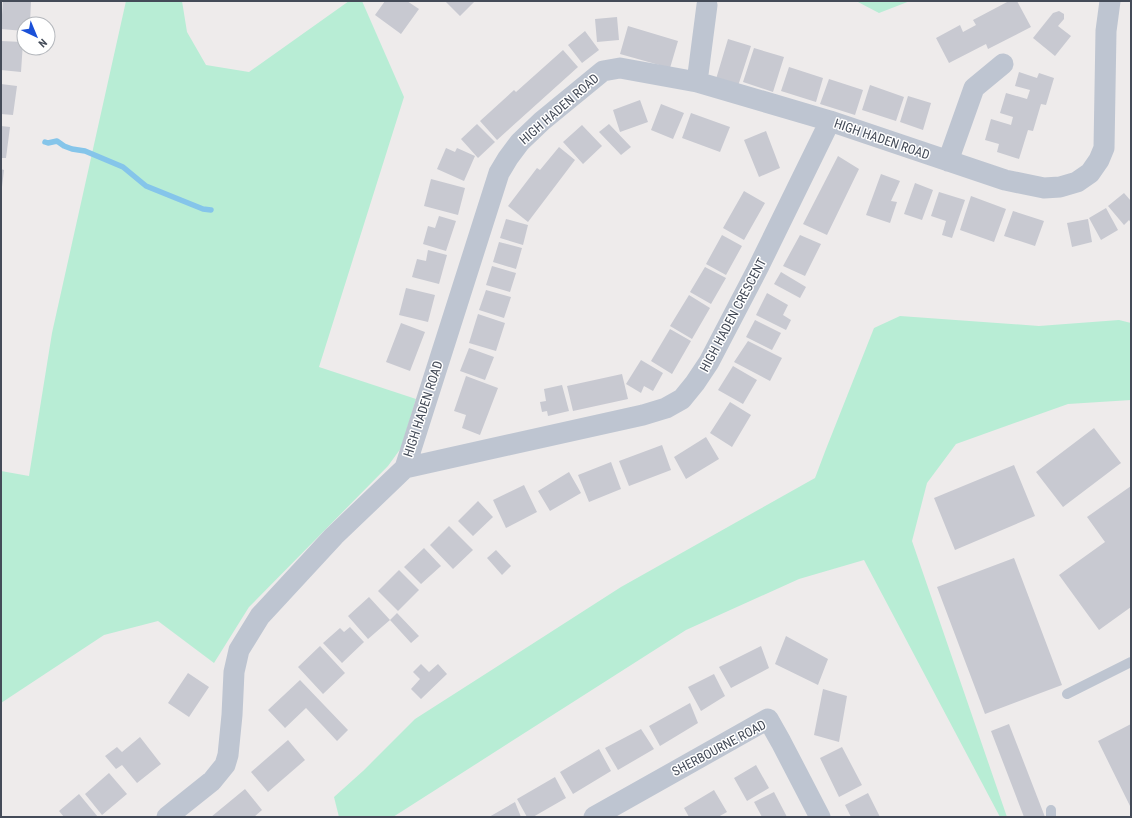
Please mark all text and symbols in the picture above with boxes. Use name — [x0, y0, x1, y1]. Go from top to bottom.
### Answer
north arrow — [16, 16, 56, 56]
text: N — [35, 36, 50, 50]
street label: HIGH HADEN ROAD — [516, 70, 602, 148]
street label: HIGH HADEN ROAD — [832, 116, 932, 162]
street label: HIGH HADEN CRESCENT — [697, 255, 769, 374]
street label: HIGH HADEN ROAD — [400, 359, 446, 459]
street label: SHERBOURNE ROAD — [669, 717, 769, 779]

